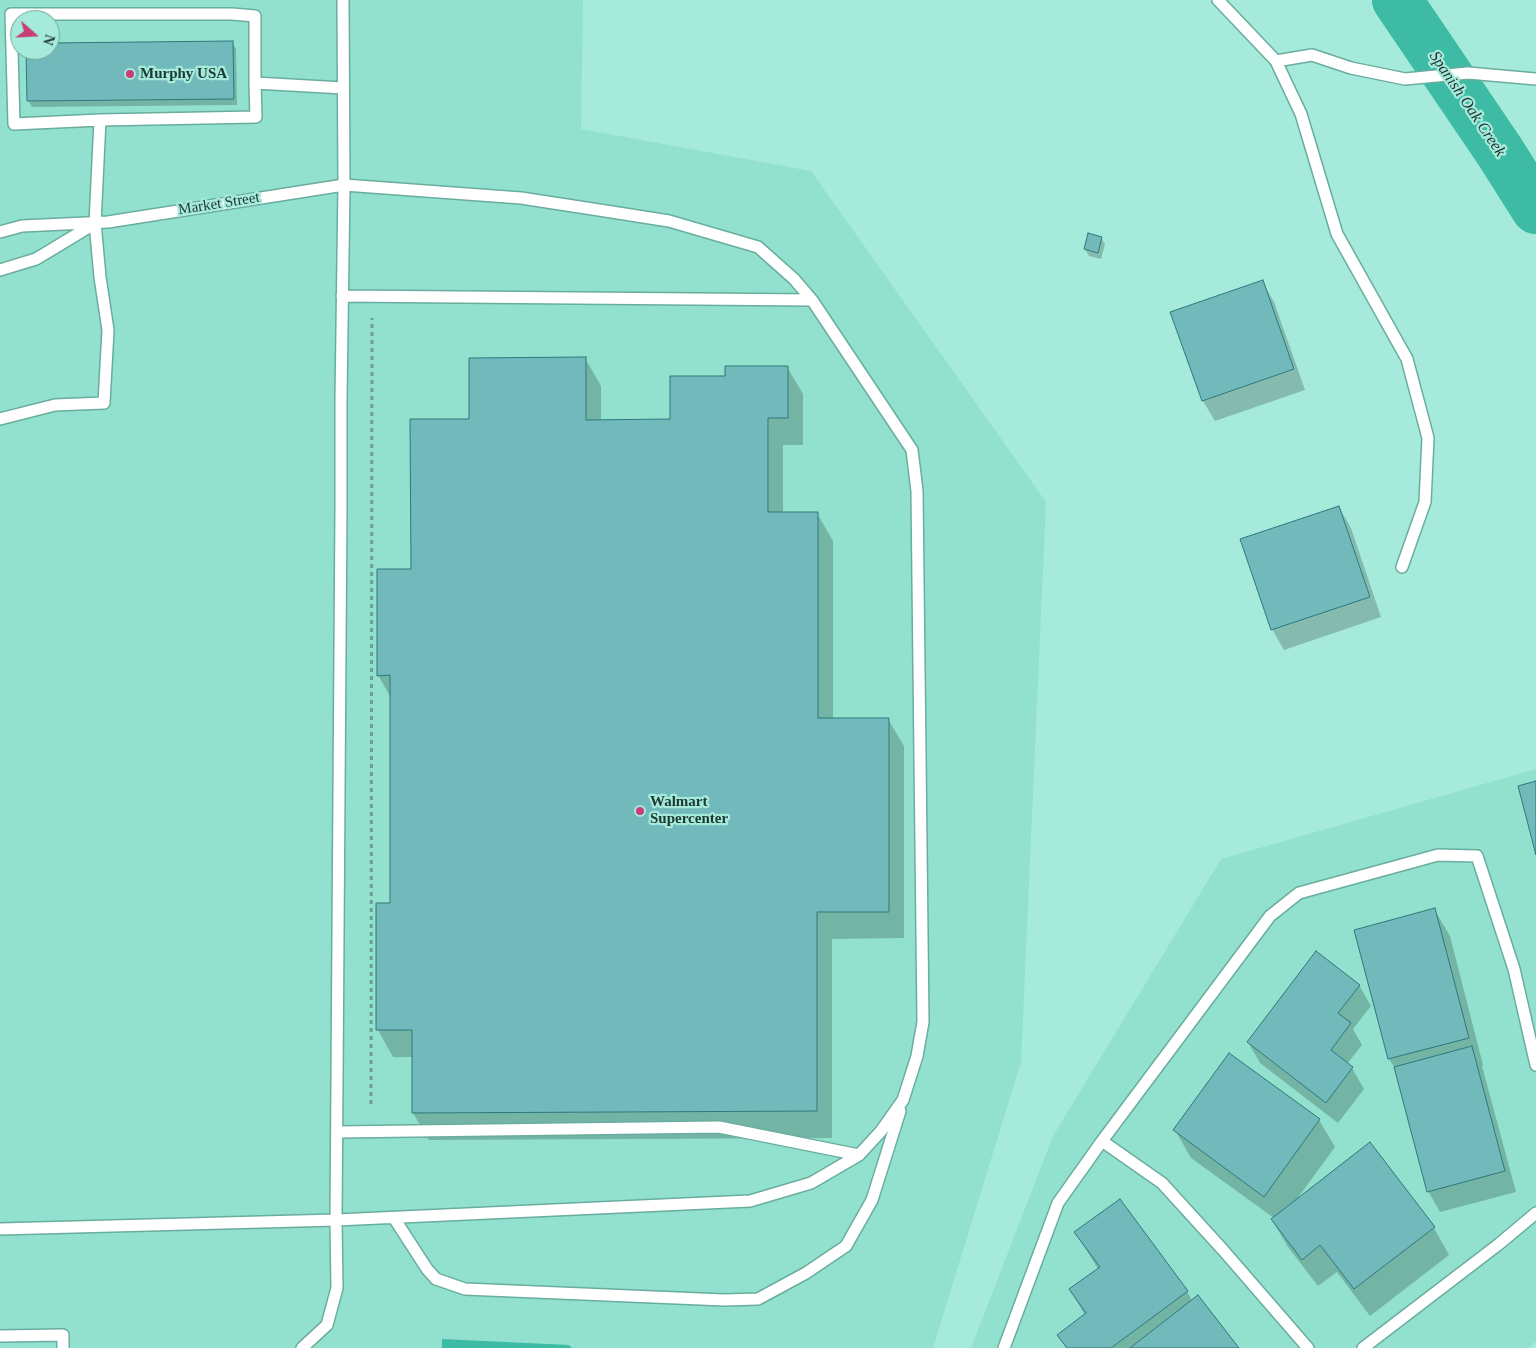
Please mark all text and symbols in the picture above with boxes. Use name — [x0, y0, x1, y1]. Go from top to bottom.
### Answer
north arrow — [10, 10, 60, 60]
text: N — [40, 32, 57, 47]
water label: Spanish Oak Creek — [1425, 48, 1509, 160]
place label: Murphy USA — [140, 65, 227, 83]
marker: Murphy USA — [124, 68, 136, 80]
street label: Market Street — [177, 189, 261, 219]
place label: Walmart Supercenter — [650, 793, 728, 828]
marker: Walmart Supercenter — [634, 805, 646, 817]

